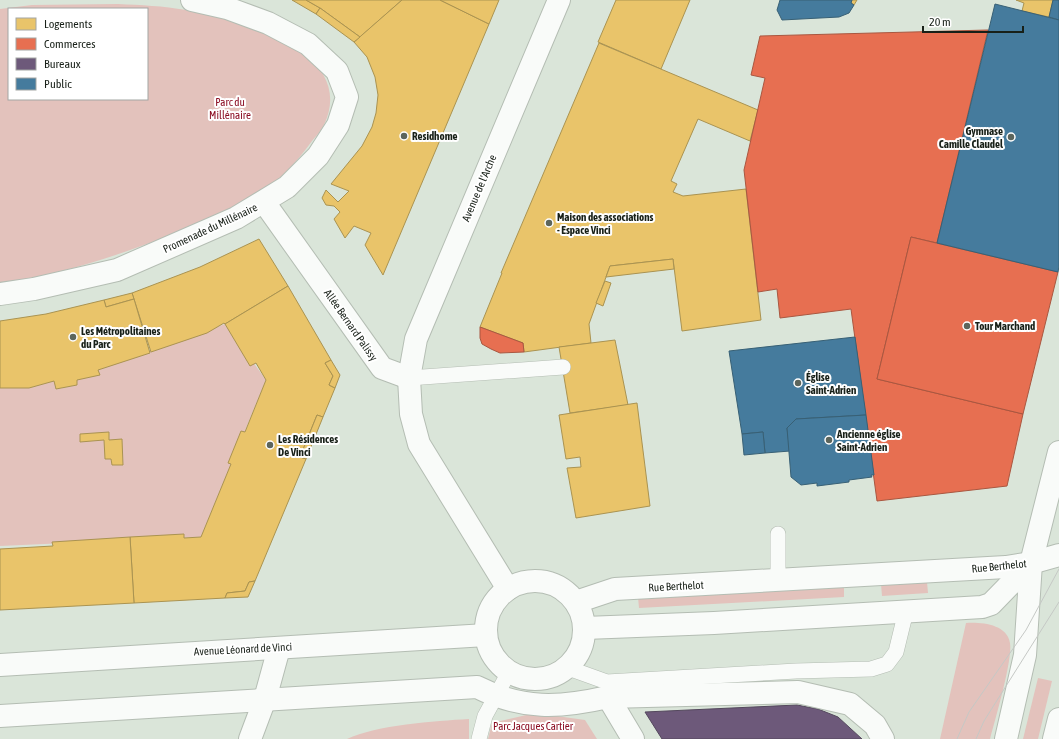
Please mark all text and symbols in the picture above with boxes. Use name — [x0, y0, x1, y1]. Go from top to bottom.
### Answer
legend — [8, 8, 148, 100]
scale bar — [923, 8, 1023, 34]
text: 20 m — [929, 15, 951, 29]
text: Logements — [44, 17, 92, 31]
text: Commerces — [44, 37, 95, 51]
text: Bureaux — [44, 57, 81, 71]
text: Public — [44, 77, 72, 91]
park label: Parc du Millénaire — [209, 96, 251, 121]
place label: Gymnase Camille Claudel — [939, 125, 1004, 150]
place label: Residhome — [412, 130, 458, 142]
marker: Residhome — [399, 131, 409, 141]
marker: Gymnase Camille Claudel — [1006, 132, 1016, 142]
street label: Avenue de l'Arche — [460, 153, 498, 223]
street label: Promenade du Millénaire — [161, 201, 259, 255]
place label: Maison des associations - Espace Vinci — [557, 211, 653, 236]
marker: Maison des associations - Espace Vinci — [544, 218, 554, 228]
street label: Allée Bernard Palissy — [322, 287, 380, 363]
place label: Tour Marchand — [975, 320, 1035, 332]
marker: Tour Marchand — [962, 321, 972, 331]
place label: Les Métropolitaines du Parc — [81, 325, 161, 350]
marker: Les Métropolitaines du Parc — [68, 332, 78, 342]
place label: Église Saint-Adrien — [806, 371, 856, 396]
marker: Église Saint-Adrien — [793, 378, 803, 388]
place label: Ancienne église Saint-Adrien — [836, 428, 901, 453]
place label: Les Résidences De Vinci — [278, 433, 338, 458]
marker: Ancienne église Saint-Adrien — [824, 435, 834, 445]
marker: Les Résidences De Vinci — [265, 440, 275, 450]
street label: Rue Berthelot — [971, 557, 1027, 575]
street label: Rue Berthelot — [648, 579, 704, 593]
street label: Avenue Léonard de Vinci — [194, 640, 292, 658]
park label: Parc Jacques Cartier — [493, 720, 574, 732]

